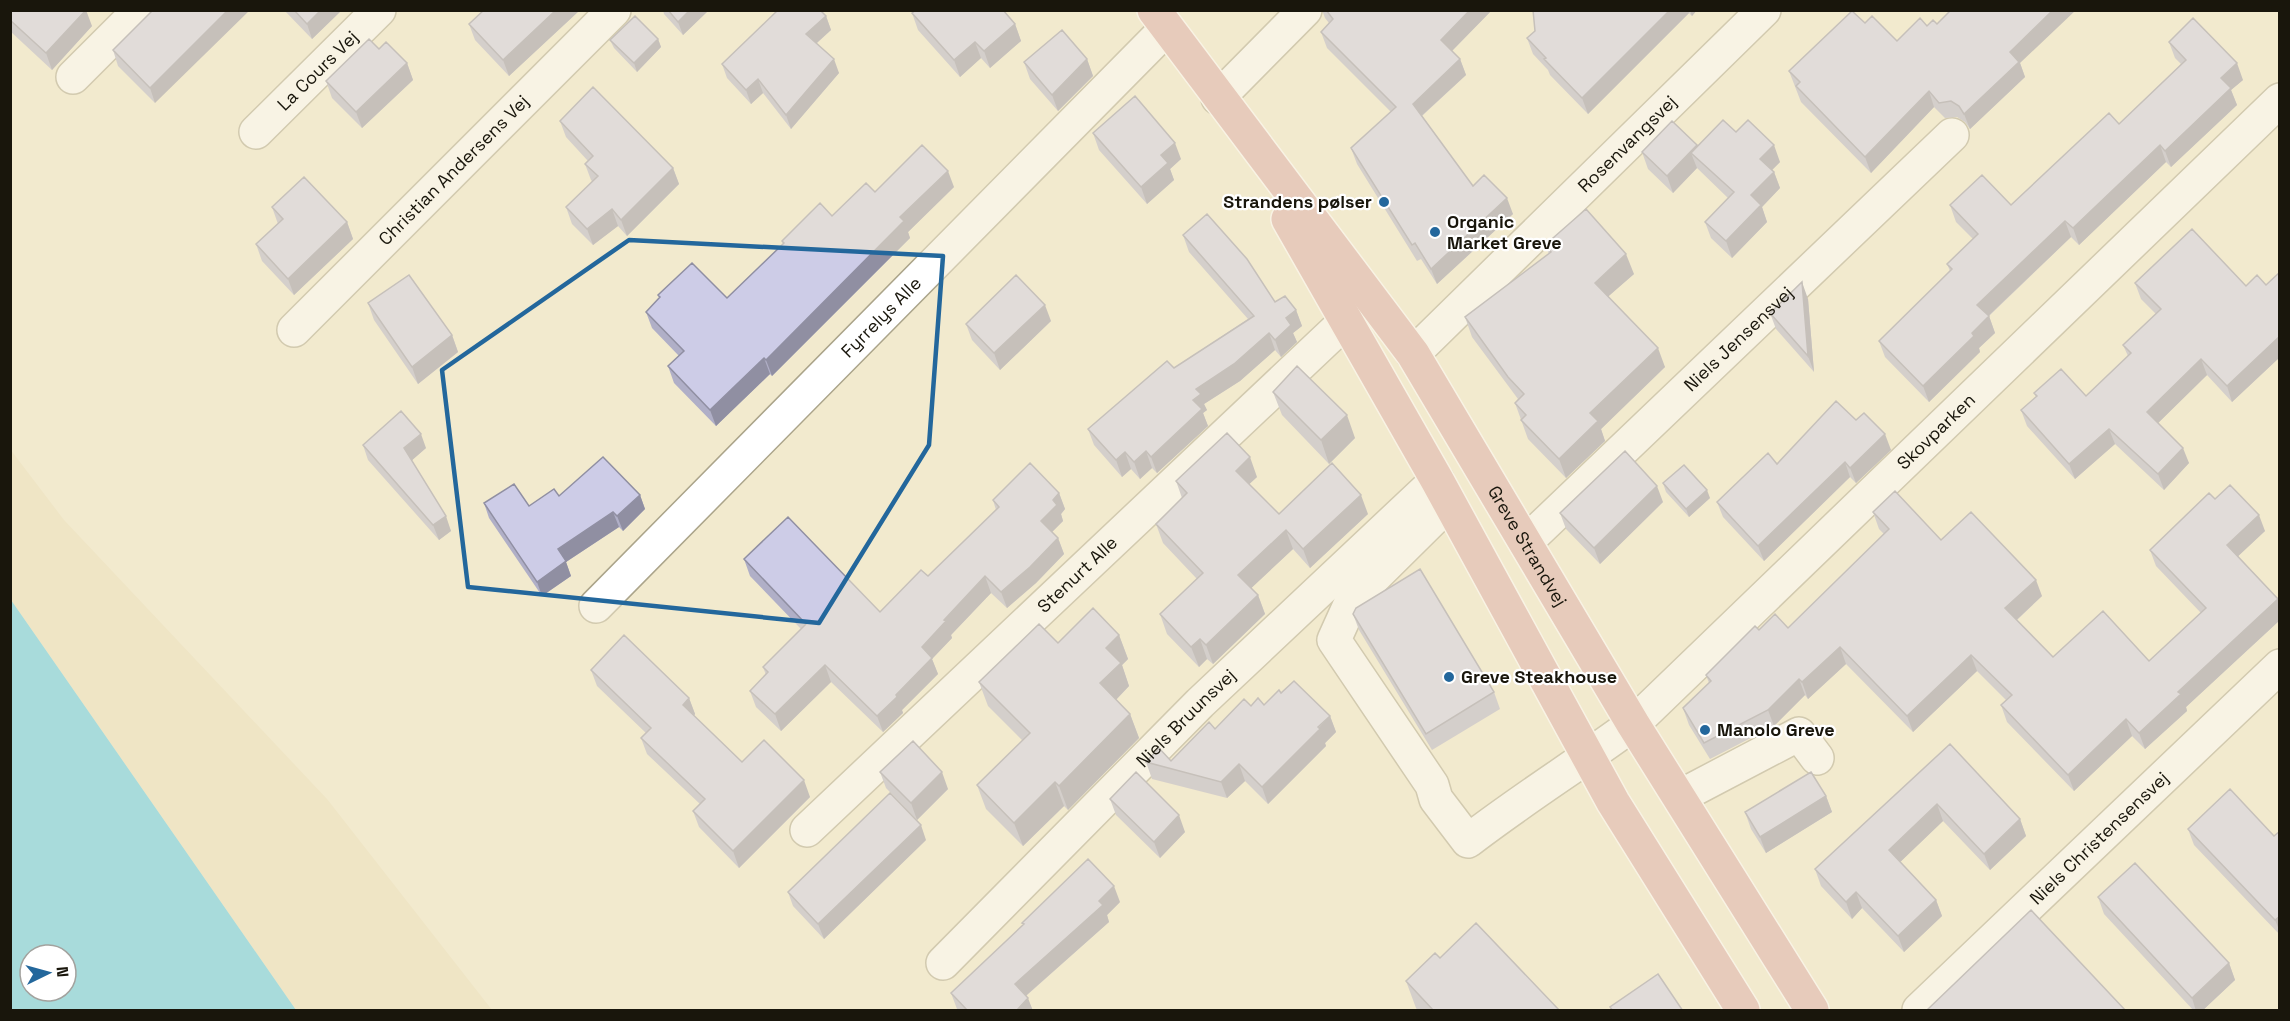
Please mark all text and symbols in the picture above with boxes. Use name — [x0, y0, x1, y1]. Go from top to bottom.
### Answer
street label: La Cours Vej — [272, 25, 363, 115]
street label: Christian Andersens Vej — [373, 90, 534, 250]
street label: Rosenvangsvej — [1573, 90, 1681, 197]
place label: Strandens pølser — [1223, 190, 1372, 213]
marker: Strandens pølser — [1377, 195, 1391, 209]
place label: Organic Market Greve — [1447, 210, 1562, 254]
marker: Organic Market Greve — [1428, 225, 1442, 239]
street label: Fyrrelys Alle — [836, 271, 926, 362]
street label: Niels Jensensvej — [1679, 281, 1798, 396]
street label: Skovparken — [1892, 388, 1980, 474]
street label: Greve Strandvej — [1483, 481, 1572, 610]
street label: Stenurt Alle — [1032, 531, 1122, 618]
street label: Niels Bruunsvej — [1131, 663, 1240, 772]
place label: Greve Steakhouse — [1461, 665, 1617, 688]
marker: Greve Steakhouse — [1442, 670, 1456, 684]
place label: Manolo Greve — [1717, 718, 1835, 741]
marker: Manolo Greve — [1698, 723, 1712, 737]
street label: Niels Christensensvej — [2025, 766, 2173, 909]
north arrow — [18, 943, 78, 1003]
text: N — [52, 965, 73, 978]

